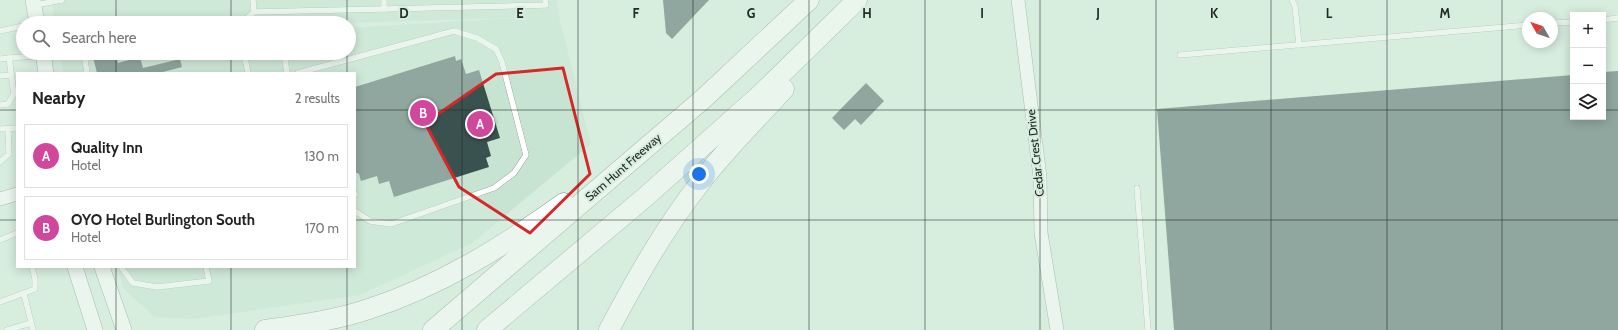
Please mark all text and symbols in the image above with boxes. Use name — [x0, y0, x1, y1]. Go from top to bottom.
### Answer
text: D — [399, 5, 409, 21]
text: E — [516, 5, 524, 21]
text: F — [633, 5, 640, 21]
text: G — [747, 5, 756, 21]
text: H — [862, 5, 872, 21]
text: I — [980, 5, 984, 21]
text: J — [1095, 5, 1100, 21]
text: K — [1210, 5, 1219, 21]
text: L — [1326, 5, 1333, 21]
text: M — [1440, 5, 1451, 21]
north arrow — [1522, 12, 1558, 48]
map controls — [1570, 12, 1606, 120]
button: + — [1570, 12, 1606, 48]
search box — [16, 16, 356, 60]
icon: search — [30, 27, 52, 49]
text: Search here — [62, 29, 137, 47]
button: − — [1570, 48, 1606, 84]
button: layers — [1570, 84, 1606, 120]
text: Nearby — [32, 88, 85, 108]
text: 2 results — [295, 90, 340, 106]
pin: B — [410, 98, 436, 128]
street label: Cedar Crest Drive — [1023, 108, 1047, 198]
pin: A — [467, 109, 493, 139]
street label: Sam Hunt Freeway — [582, 130, 664, 204]
text: Quality Inn — [71, 139, 143, 157]
text: A — [42, 148, 50, 164]
text: 130 m — [304, 148, 339, 164]
text: Hotel — [71, 157, 101, 173]
your location — [689, 164, 709, 184]
text: OYO Hotel Burlington South — [71, 211, 255, 229]
text: B — [42, 220, 50, 236]
text: 170 m — [305, 220, 339, 236]
text: Hotel — [71, 229, 101, 245]

